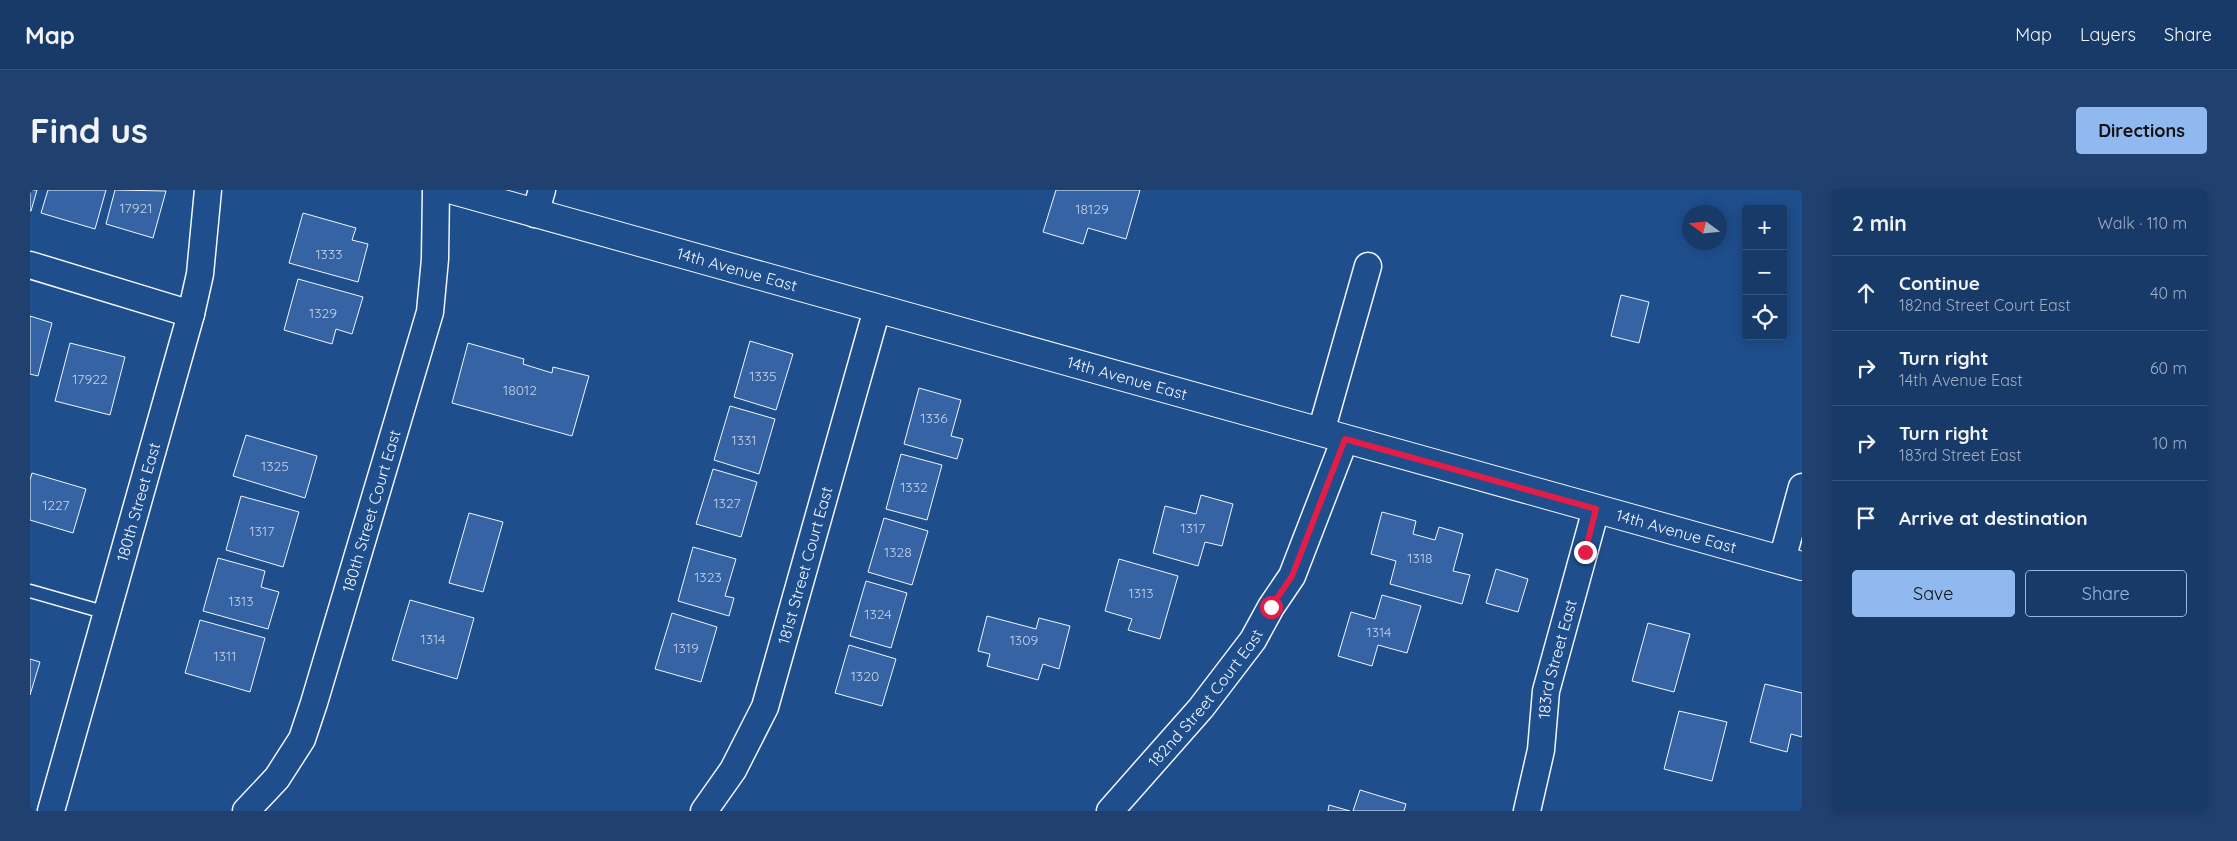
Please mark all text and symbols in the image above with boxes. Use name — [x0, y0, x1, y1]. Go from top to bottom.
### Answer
text: Map — [25, 20, 75, 50]
text: Map — [2015, 23, 2052, 46]
text: Layers — [2080, 23, 2136, 46]
text: Share — [2164, 23, 2212, 46]
button: Directions — [2076, 107, 2207, 154]
text: Find us — [30, 108, 148, 152]
house number: 17921 — [119, 199, 153, 217]
house number: 18129 — [1075, 200, 1109, 218]
north arrow — [1682, 205, 1727, 250]
map controls — [1742, 205, 1787, 340]
button: + — [1742, 205, 1787, 250]
text: 2 min — [1852, 210, 1907, 236]
text: Walk · 110 m — [2098, 213, 2187, 233]
street label: 14th Avenue East — [675, 243, 800, 295]
house number: 1333 — [315, 245, 343, 263]
button: − — [1742, 250, 1787, 295]
text: Continue — [1899, 271, 1980, 295]
icon: ahead — [1852, 279, 1880, 307]
text: 40 m — [2150, 283, 2187, 303]
button: locate — [1742, 295, 1787, 340]
text: 182nd Street Court East — [1899, 295, 2071, 315]
house number: 1329 — [309, 304, 337, 322]
text: Turn right — [1899, 346, 1988, 370]
street label: 14th Avenue East — [1065, 352, 1190, 404]
icon: right — [1852, 354, 1880, 382]
text: 60 m — [2150, 358, 2187, 378]
house number: 1335 — [749, 367, 777, 385]
house number: 17922 — [72, 370, 108, 388]
text: 14th Avenue East — [1899, 370, 2023, 390]
house number: 18012 — [503, 381, 537, 399]
house number: 1336 — [920, 409, 948, 427]
text: Turn right — [1899, 421, 1988, 445]
street label: 180th Street Court East — [338, 427, 405, 594]
icon: right — [1852, 429, 1880, 457]
house number: 1331 — [731, 431, 757, 449]
text: 10 m — [2153, 433, 2187, 453]
street label: 180th Street East — [112, 440, 164, 564]
text: 183rd Street East — [1899, 445, 2022, 465]
house number: 1325 — [261, 457, 289, 475]
house number: 1332 — [900, 478, 928, 496]
street label: 181st Street Court East — [773, 484, 837, 647]
house number: 1327 — [713, 494, 741, 512]
house number: 1227 — [42, 496, 70, 514]
icon: arrive — [1852, 504, 1880, 532]
street label: 14th Avenue East — [1614, 505, 1739, 557]
text: Arrive at destination — [1899, 506, 2088, 530]
house number: 1317 — [1181, 519, 1205, 537]
house number: 1317 — [250, 522, 274, 540]
route end — [1574, 541, 1597, 564]
house number: 1328 — [884, 543, 912, 561]
house number: 1318 — [1407, 549, 1433, 567]
house number: 1323 — [694, 568, 722, 586]
button: Save — [1852, 570, 2015, 617]
button: Share — [2025, 570, 2187, 617]
house number: 1313 — [1128, 584, 1154, 602]
house number: 1313 — [228, 592, 254, 610]
route start — [1260, 596, 1283, 619]
street label: 183rd Street East — [1534, 597, 1581, 720]
house number: 1324 — [864, 605, 892, 623]
house number: 1314 — [1367, 623, 1391, 641]
street label: 182nd Street Court East — [1144, 626, 1267, 771]
house number: 1314 — [421, 630, 445, 648]
house number: 1309 — [1010, 631, 1039, 649]
house number: 1319 — [673, 639, 699, 657]
house number: 1311 — [214, 647, 236, 665]
house number: 1320 — [851, 667, 879, 685]

